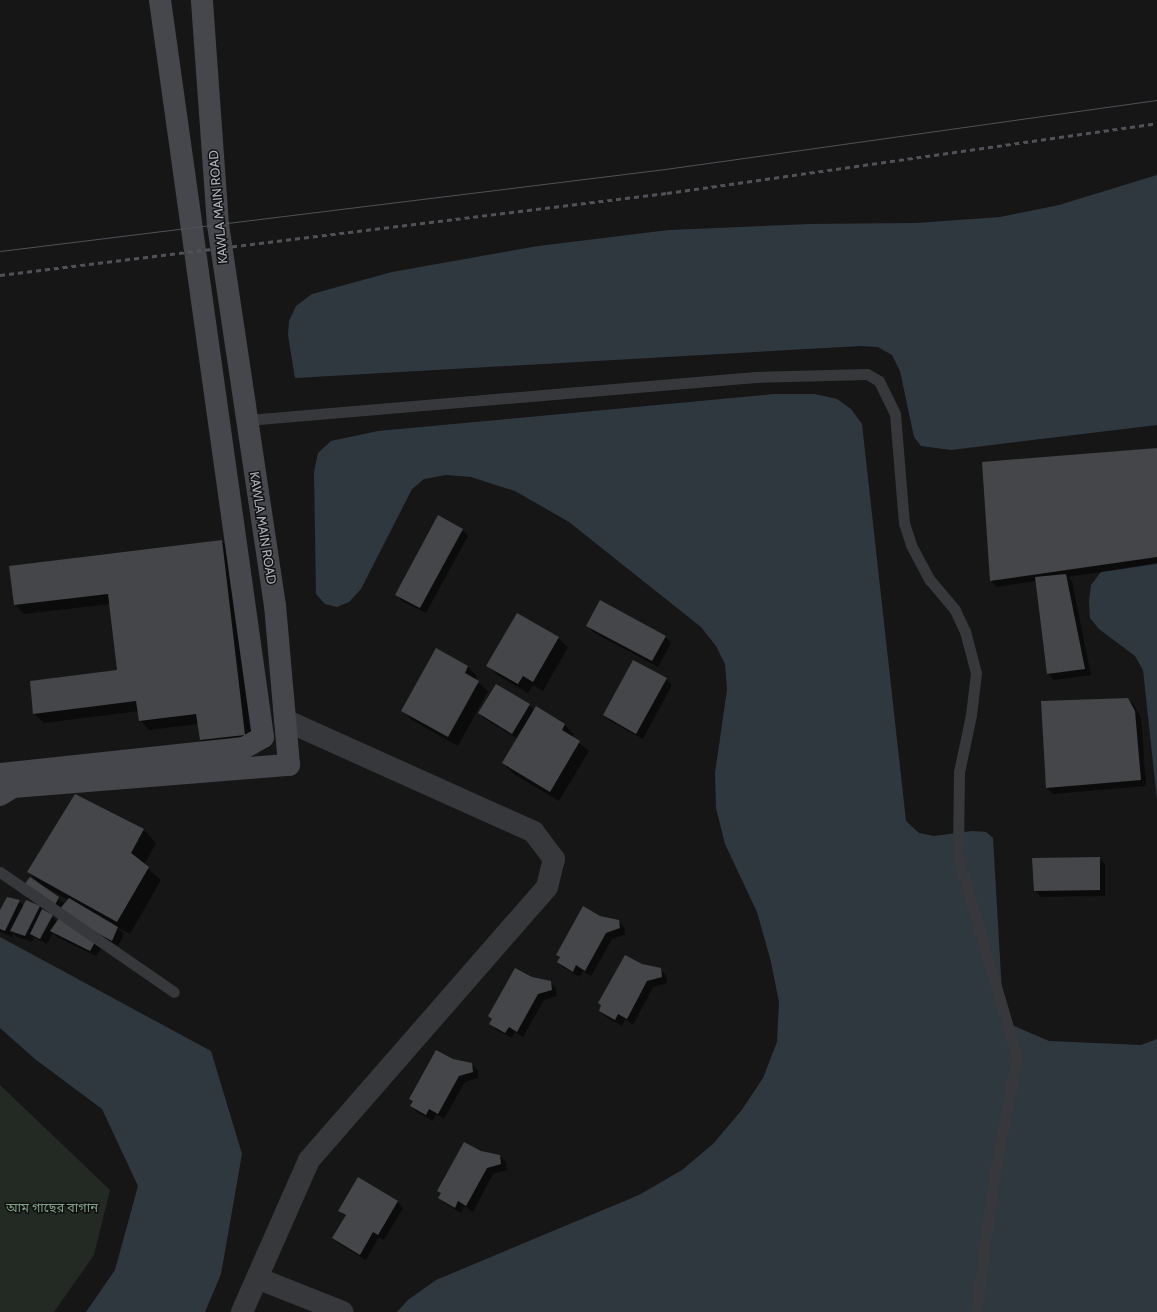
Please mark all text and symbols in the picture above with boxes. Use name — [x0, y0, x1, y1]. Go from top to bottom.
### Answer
street label: KAWLA MAIN ROAD — [205, 150, 231, 264]
street label: KAWLA MAIN ROAD — [246, 471, 280, 585]
park label: আম গাছের বাগান — [6, 1199, 98, 1215]

